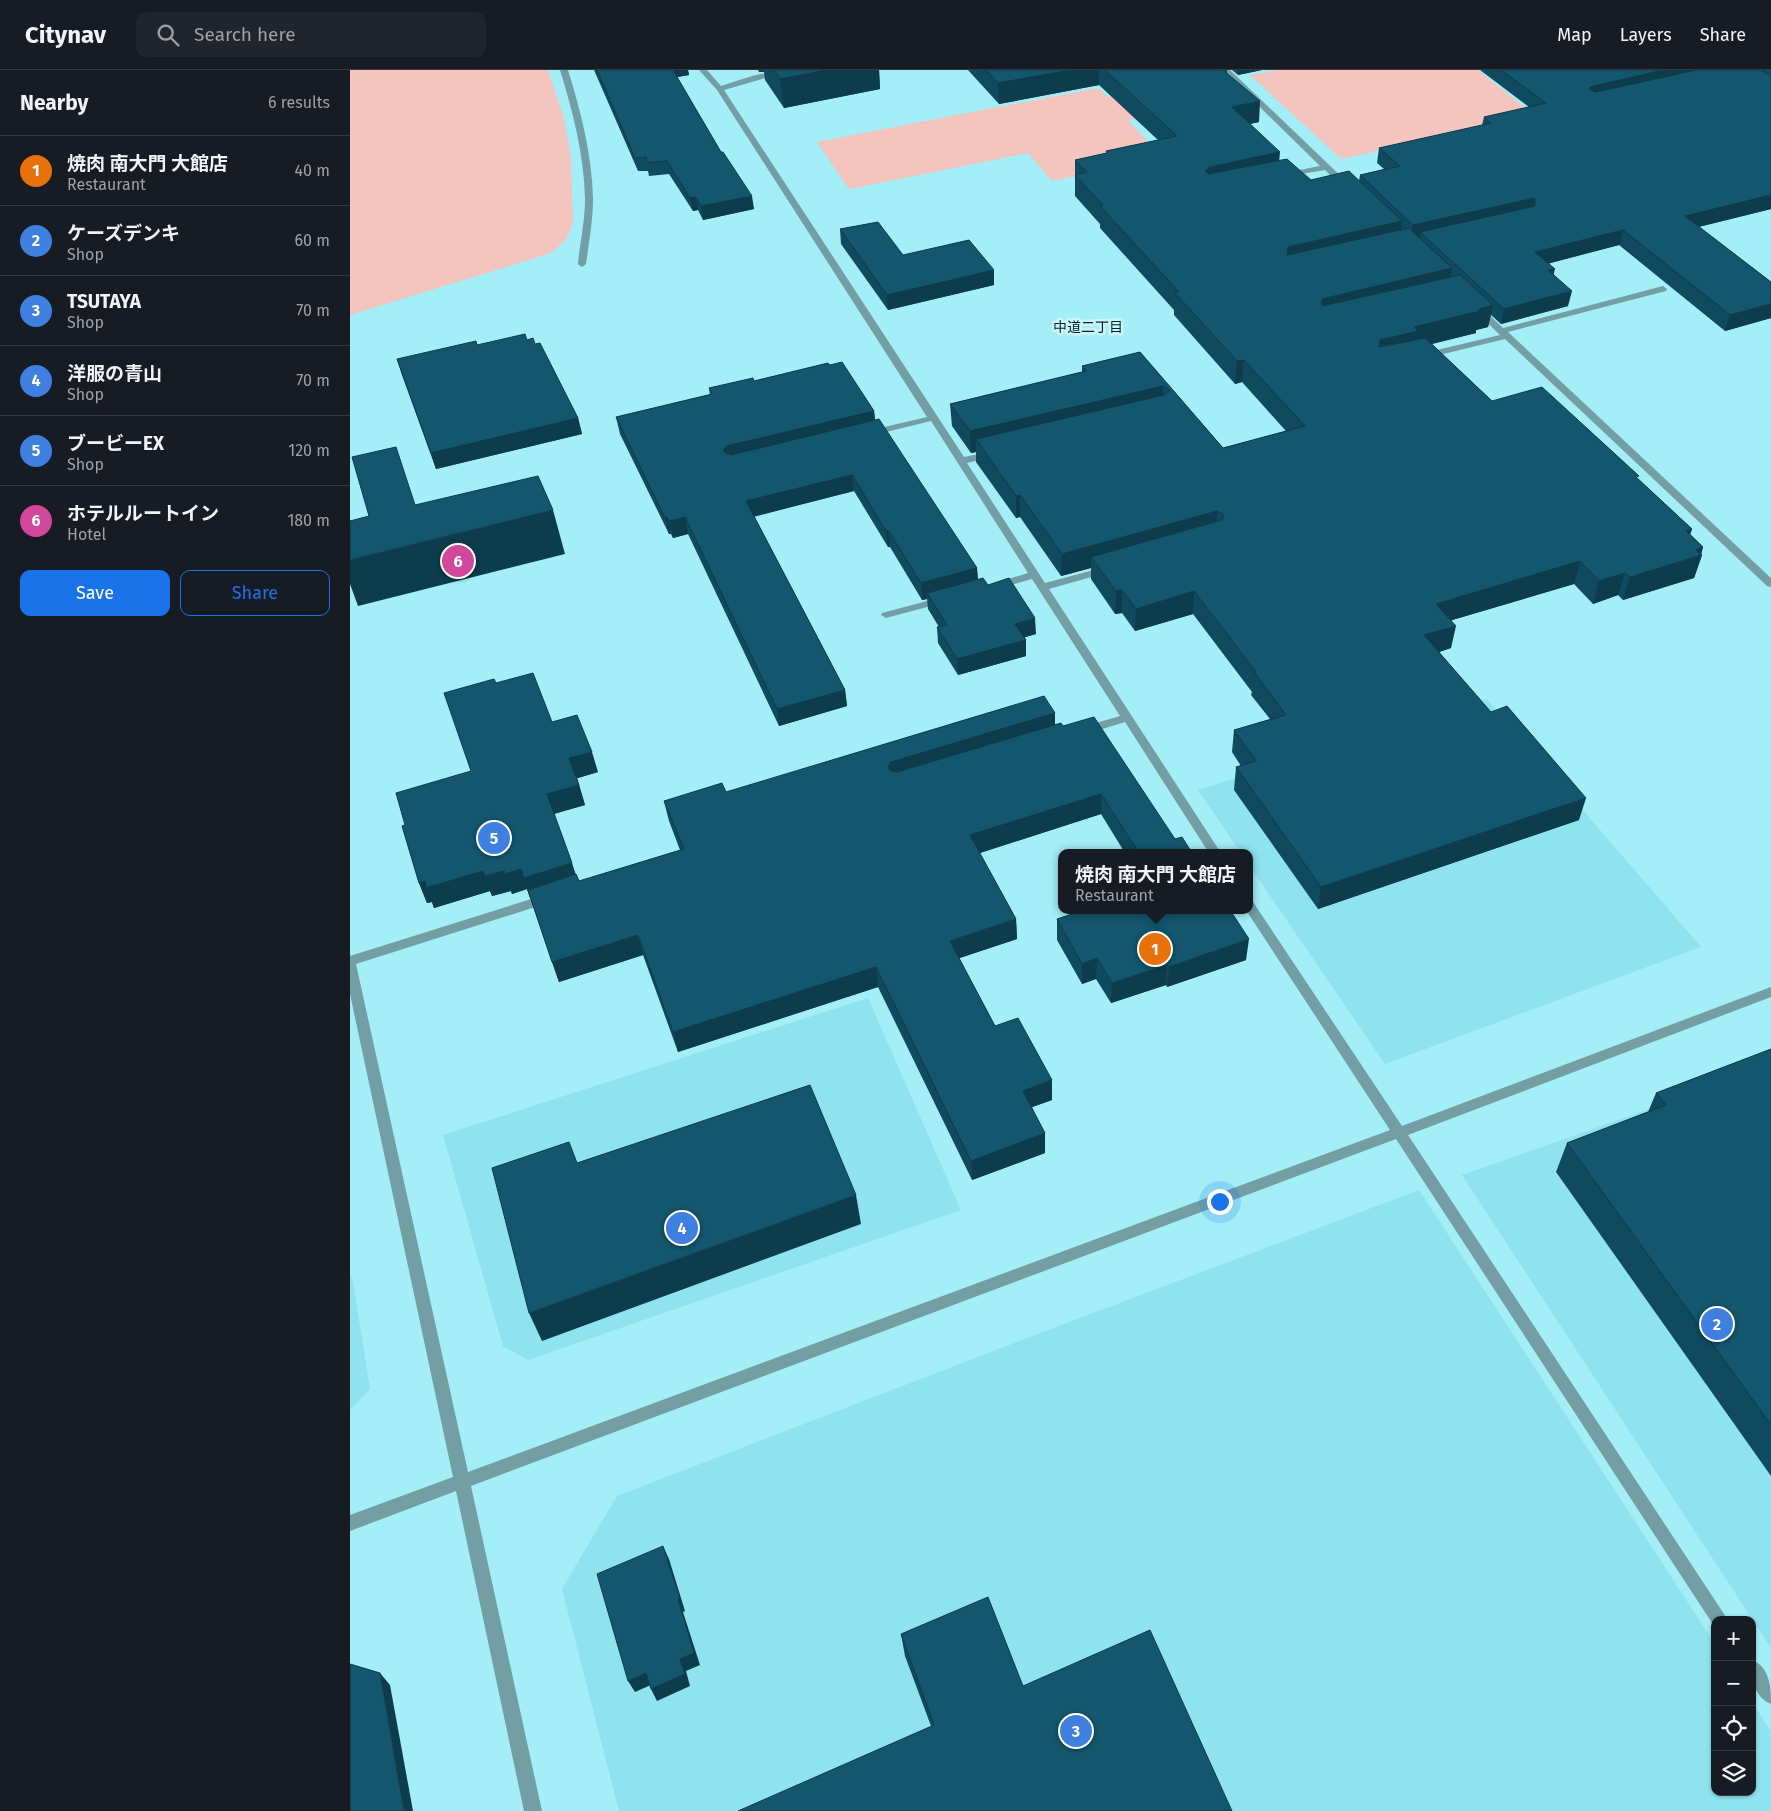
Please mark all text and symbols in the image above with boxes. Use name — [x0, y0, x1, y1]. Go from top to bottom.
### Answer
search box — [136, 12, 486, 57]
text: Citynav — [25, 21, 106, 49]
icon: search — [154, 21, 182, 49]
text: Search here — [194, 23, 296, 46]
text: Map — [1557, 24, 1592, 46]
text: Layers — [1620, 24, 1672, 46]
text: Share — [1700, 24, 1746, 46]
text: Nearby — [20, 90, 88, 116]
text: 6 results — [268, 93, 330, 112]
text: 焼肉 南大門 大館店 — [67, 152, 228, 175]
text: 1 — [32, 161, 40, 180]
text: 40 m — [295, 161, 330, 180]
text: Restaurant — [67, 175, 146, 194]
text: ケーズデンキ — [67, 222, 180, 245]
text: 2 — [32, 231, 40, 250]
text: 60 m — [295, 231, 330, 250]
text: Shop — [67, 245, 104, 264]
text: TSUTAYA — [67, 290, 141, 313]
text: 3 — [32, 301, 40, 320]
text: 70 m — [296, 301, 330, 320]
text: Shop — [67, 313, 104, 332]
district label: 中道二丁目 — [1053, 319, 1123, 336]
text: 洋服の青山 — [67, 362, 162, 385]
text: 4 — [31, 371, 41, 390]
text: 70 m — [296, 371, 330, 390]
text: Shop — [67, 385, 104, 404]
text: ブービーEX — [67, 432, 164, 455]
text: 5 — [32, 441, 40, 460]
text: 120 m — [288, 441, 330, 460]
text: Shop — [67, 455, 104, 474]
text: ホテルルートイン — [67, 502, 219, 525]
text: 6 — [31, 511, 41, 530]
text: 180 m — [287, 511, 330, 530]
text: Hotel — [67, 525, 106, 544]
pin: 6 — [442, 542, 474, 580]
button: Save — [20, 570, 170, 616]
button: Share — [180, 570, 330, 616]
pin: 5 — [478, 819, 510, 857]
popup — [1058, 849, 1253, 914]
text: 焼肉 南大門 大館店 — [1075, 863, 1236, 886]
text: Restaurant — [1075, 886, 1154, 905]
pin: 1 — [1139, 930, 1171, 968]
your location — [1207, 1189, 1233, 1215]
pin: 4 — [666, 1209, 698, 1247]
pin: 2 — [1701, 1305, 1733, 1343]
map controls — [1711, 1616, 1756, 1796]
button: + — [1711, 1616, 1756, 1661]
button: − — [1711, 1661, 1756, 1706]
button: locate — [1711, 1706, 1756, 1751]
pin: 3 — [1060, 1712, 1092, 1750]
button: layers — [1711, 1751, 1756, 1796]

